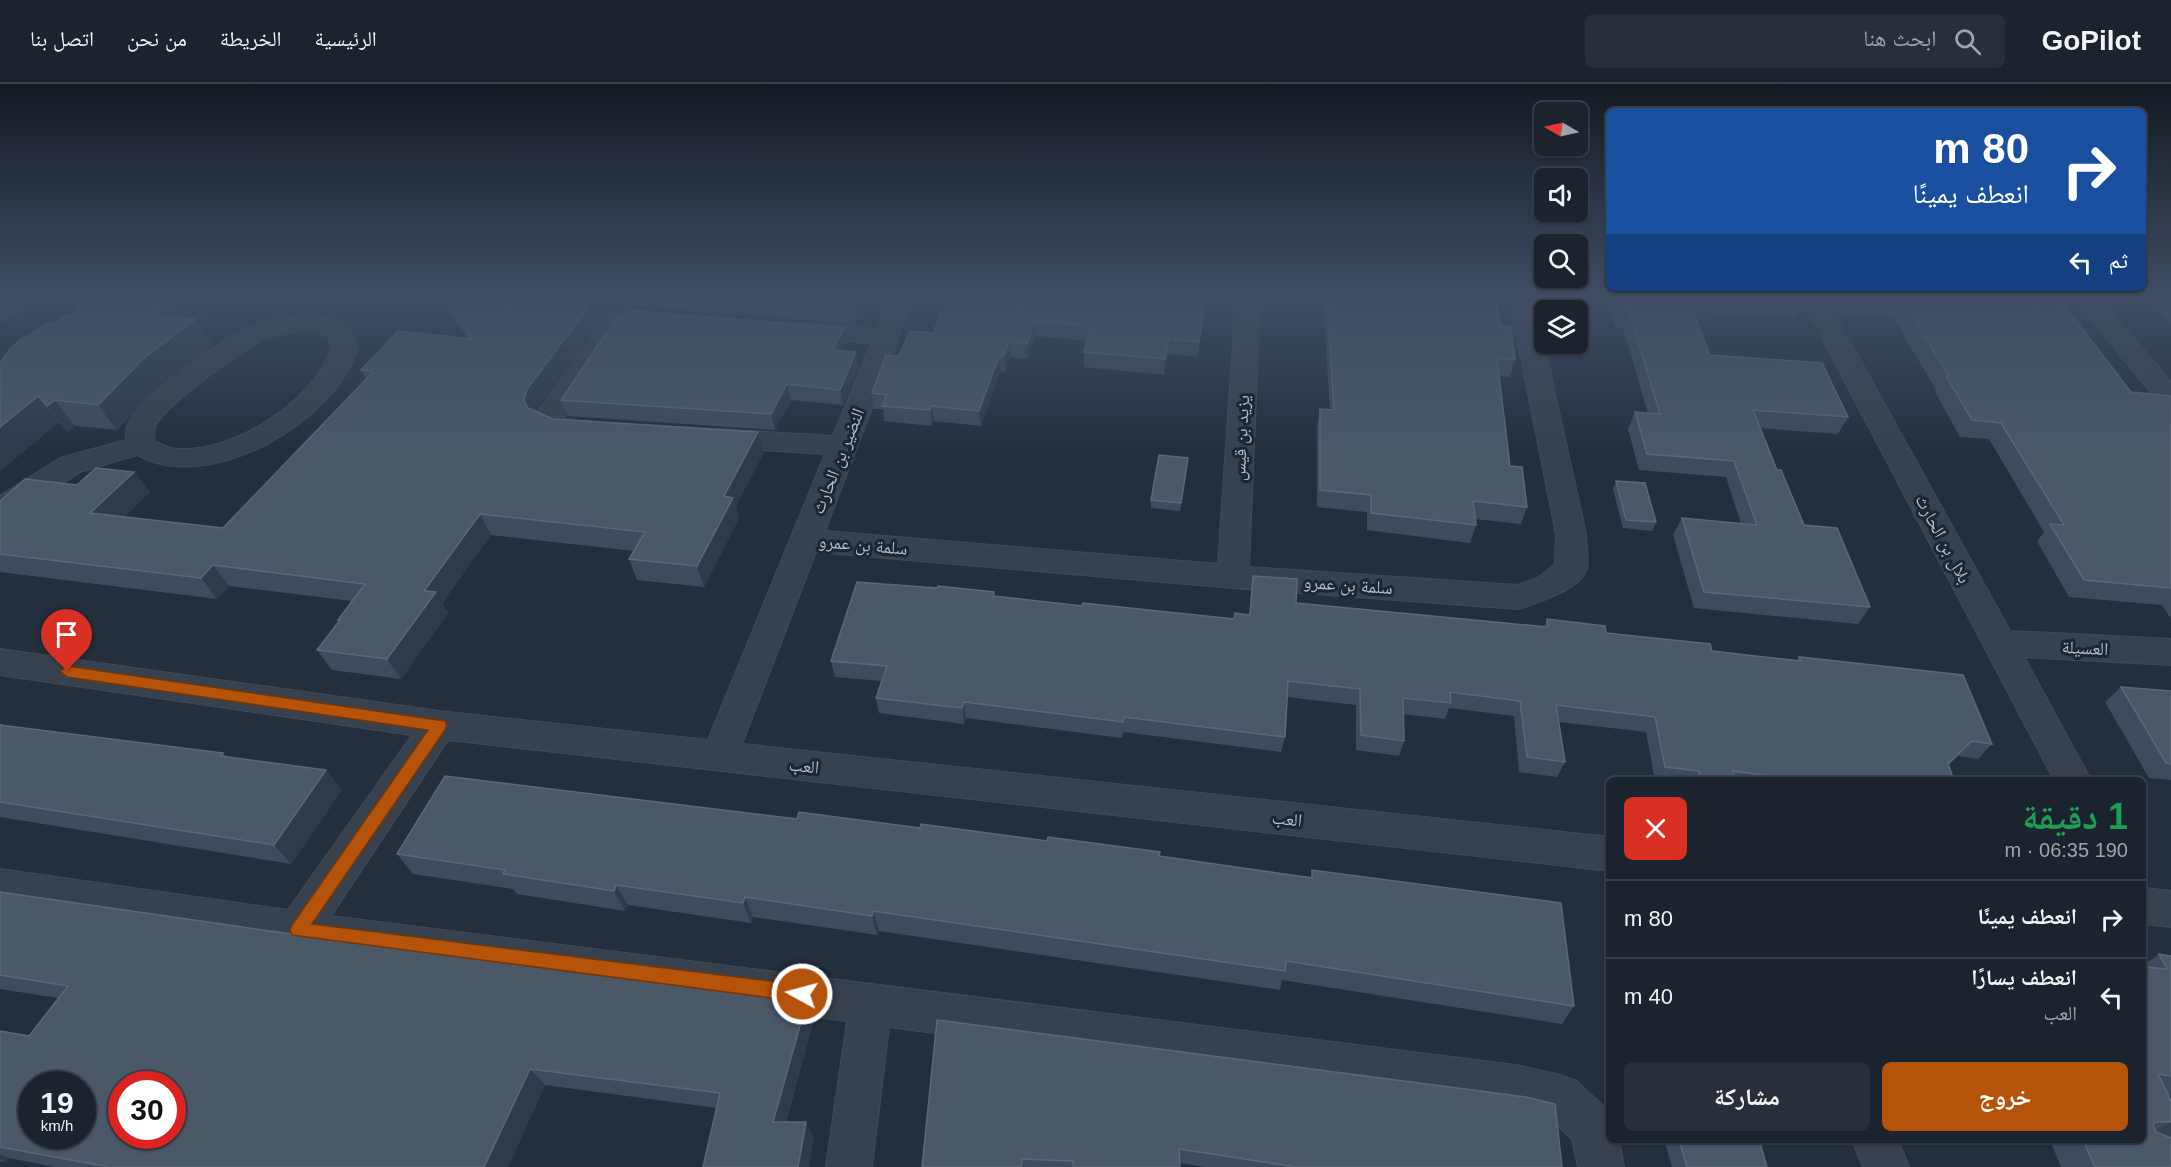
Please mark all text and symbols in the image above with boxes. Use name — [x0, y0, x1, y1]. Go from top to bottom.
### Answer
search box — [1585, 14, 2005, 68]
icon: search — [1951, 25, 1984, 58]
text: GoPilot — [2041, 25, 2141, 56]
text: ابحث هنا — [1863, 26, 1936, 51]
text: اتصل بنا — [30, 27, 94, 50]
text: من نحن — [127, 27, 187, 50]
text: الخريطة — [220, 27, 282, 50]
text: الرئيسية — [315, 27, 377, 50]
north arrow — [1534, 102, 1588, 156]
map controls — [1534, 102, 1588, 354]
text: 80 m — [1933, 125, 2029, 172]
icon: right — [2050, 132, 2128, 210]
button: sound — [1534, 168, 1588, 222]
text: انعطف يمينًا — [1913, 179, 2029, 209]
button: search — [1534, 234, 1588, 288]
icon: left — [2064, 246, 2097, 279]
text: ثم — [2109, 248, 2128, 273]
button: layers — [1534, 300, 1588, 354]
street label: يزيد بن قيس — [1229, 395, 1254, 482]
street label: النضير بن الحارث — [808, 405, 869, 517]
street label: بلال بن الحارث — [1910, 491, 1975, 587]
street label: سلمة بن عمرو — [817, 531, 908, 560]
street label: سلمة بن عمرو — [1303, 572, 1393, 599]
pin — [41, 609, 92, 671]
icon: arrive — [50, 618, 83, 651]
street label: العسيلة — [2061, 637, 2109, 660]
street label: العب — [788, 754, 820, 778]
text: 1 دقيقة — [2022, 796, 2128, 837]
button: close — [1624, 797, 1687, 860]
street label: العب — [1271, 807, 1303, 831]
text: 190 m · 06:35 — [2005, 839, 2128, 861]
icon: right — [2095, 903, 2128, 936]
text: انعطف يمينًا — [1978, 904, 2077, 929]
text: 80 m — [1624, 906, 1673, 931]
position arrow — [770, 962, 834, 1026]
text: انعطف يسارًا — [1971, 965, 2077, 990]
icon: left — [2095, 981, 2128, 1014]
text: 40 m — [1624, 984, 1673, 1009]
text: العب — [2043, 1002, 2077, 1024]
button: مشاركة — [1624, 1062, 1870, 1131]
button: خروج — [1882, 1062, 2128, 1131]
speed limit sign: 30 — [108, 1071, 186, 1149]
text: 19 — [40, 1086, 74, 1119]
text: km/h — [41, 1117, 73, 1134]

